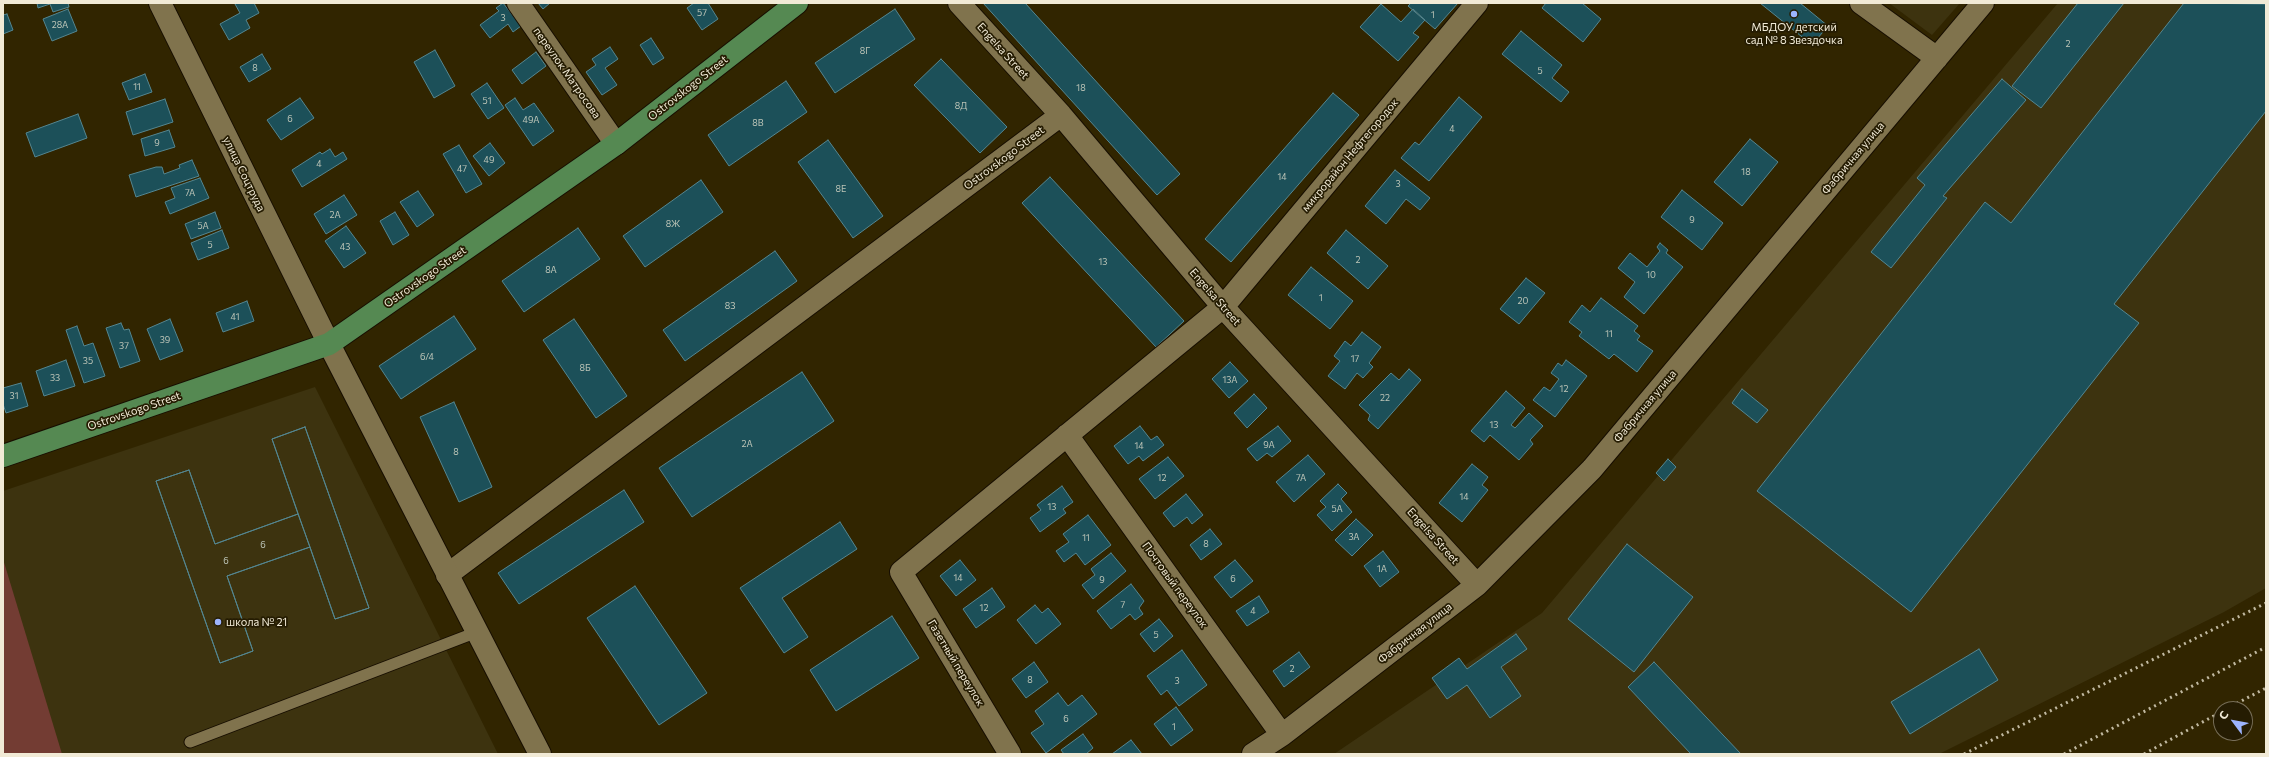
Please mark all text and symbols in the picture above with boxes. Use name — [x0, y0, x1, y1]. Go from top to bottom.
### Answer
house number: 57 — [697, 8, 707, 18]
marker: МБДОУ детский сад № 8 Звездочка — [1789, 9, 1799, 19]
house number: 1 — [1431, 10, 1435, 20]
house number: 3 — [500, 13, 506, 23]
house number: 28А — [52, 20, 68, 30]
street label: Engelsa Street — [974, 20, 1032, 82]
place label: МБДОУ детский сад № 8 Звездочка — [1745, 20, 1843, 46]
street label: переулок Матросова — [531, 25, 603, 121]
house number: 2 — [2066, 39, 2070, 49]
house number: 8Г — [860, 46, 870, 56]
street label: Ostrovskogo Street — [646, 53, 730, 123]
house number: 8 — [252, 63, 258, 73]
house number: 5 — [1537, 66, 1543, 76]
house number: 11 — [133, 82, 141, 92]
house number: 18 — [1076, 83, 1086, 93]
house number: 51 — [482, 96, 492, 106]
street label: микрорайон Нефтегородок — [1299, 96, 1401, 214]
house number: 8Д — [955, 101, 967, 111]
house number: 6 — [287, 114, 293, 124]
house number: 49А — [523, 115, 539, 125]
house number: 8В — [752, 118, 764, 128]
street label: Фабричная улица — [1819, 119, 1887, 197]
street label: Ostrovskogo Street — [961, 123, 1047, 193]
house number: 4 — [1449, 124, 1455, 134]
street label: улица Соцтруда — [220, 134, 268, 214]
house number: 9 — [154, 138, 160, 148]
house number: 49 — [484, 155, 494, 165]
house number: 4 — [316, 159, 322, 169]
house number: 47 — [457, 164, 467, 174]
house number: 18 — [1741, 167, 1751, 177]
house number: 14 — [1277, 172, 1287, 182]
house number: 3 — [1395, 179, 1401, 189]
house number: 8Е — [836, 184, 846, 194]
house number: 7А — [185, 188, 195, 198]
house number: 2А — [329, 210, 341, 220]
house number: 9 — [1689, 215, 1695, 225]
house number: 8Ж — [666, 219, 680, 229]
house number: 5А — [197, 221, 209, 231]
house number: 5 — [207, 240, 213, 250]
house number: 43 — [340, 242, 350, 252]
street label: Ostrovskogo Street — [381, 244, 469, 310]
house number: 2 — [1356, 255, 1360, 265]
house number: 13 — [1099, 257, 1107, 267]
house number: 8А — [545, 265, 557, 275]
street label: Engelsa Street — [1187, 266, 1243, 328]
house number: 10 — [1646, 270, 1656, 280]
house number: 1 — [1319, 293, 1323, 303]
house number: 20 — [1518, 296, 1528, 306]
house number: 8З — [725, 301, 735, 311]
house number: 41 — [231, 312, 239, 322]
house number: 11 — [1605, 329, 1613, 339]
house number: 39 — [160, 335, 170, 345]
house number: 37 — [119, 341, 129, 351]
house number: 6/4 — [420, 352, 434, 362]
house number: 17 — [1351, 354, 1359, 364]
house number: 35 — [83, 356, 93, 366]
house number: 8Б — [579, 363, 591, 373]
street label: Фабричная улица — [1611, 367, 1679, 445]
house number: 33 — [50, 373, 60, 383]
house number: 13А — [1223, 375, 1237, 385]
house number: 12 — [1560, 384, 1568, 394]
street label: Ostrovskogo Street — [86, 389, 182, 433]
house number: 31 — [10, 391, 18, 401]
house number: 22 — [1380, 393, 1390, 403]
house number: 13 — [1490, 420, 1498, 430]
house number: 2А — [741, 439, 753, 449]
house number: 9А — [1263, 440, 1275, 450]
house number: 14 — [1134, 441, 1144, 451]
house number: 8 — [453, 447, 459, 457]
house number: 12 — [1158, 473, 1166, 483]
house number: 7А — [1296, 473, 1306, 483]
house number: 14 — [1459, 492, 1469, 502]
house number: 13 — [1048, 502, 1056, 512]
house number: 5А — [1331, 504, 1343, 514]
street label: Engelsa Street — [1404, 505, 1462, 567]
house number: 3А — [1348, 532, 1360, 542]
house number: 11 — [1082, 533, 1090, 543]
house number: 8 — [1203, 539, 1209, 549]
house number: 6 — [260, 540, 266, 550]
street label: Почтовый переулок — [1139, 540, 1211, 630]
house number: 6 — [223, 556, 229, 566]
house number: 1А — [1377, 564, 1387, 574]
house number: 14 — [953, 573, 963, 583]
house number: 6 — [1230, 574, 1236, 584]
house number: 9 — [1099, 575, 1105, 585]
house number: 7 — [1121, 600, 1125, 610]
street label: Фабричная улица — [1375, 600, 1455, 666]
house number: 12 — [980, 603, 988, 613]
house number: 4 — [1250, 606, 1256, 616]
place label: школа № 21 — [226, 615, 287, 629]
marker: школа № 21 — [213, 617, 223, 627]
street label: Газетный переулок — [925, 618, 987, 708]
house number: 5 — [1153, 630, 1159, 640]
house number: 2 — [1290, 664, 1294, 674]
house number: 8 — [1027, 675, 1033, 685]
house number: 3 — [1174, 676, 1180, 686]
north arrow — [2213, 701, 2253, 741]
text: С — [2216, 708, 2231, 722]
house number: 6 — [1063, 714, 1069, 724]
house number: 1 — [1172, 722, 1176, 732]

